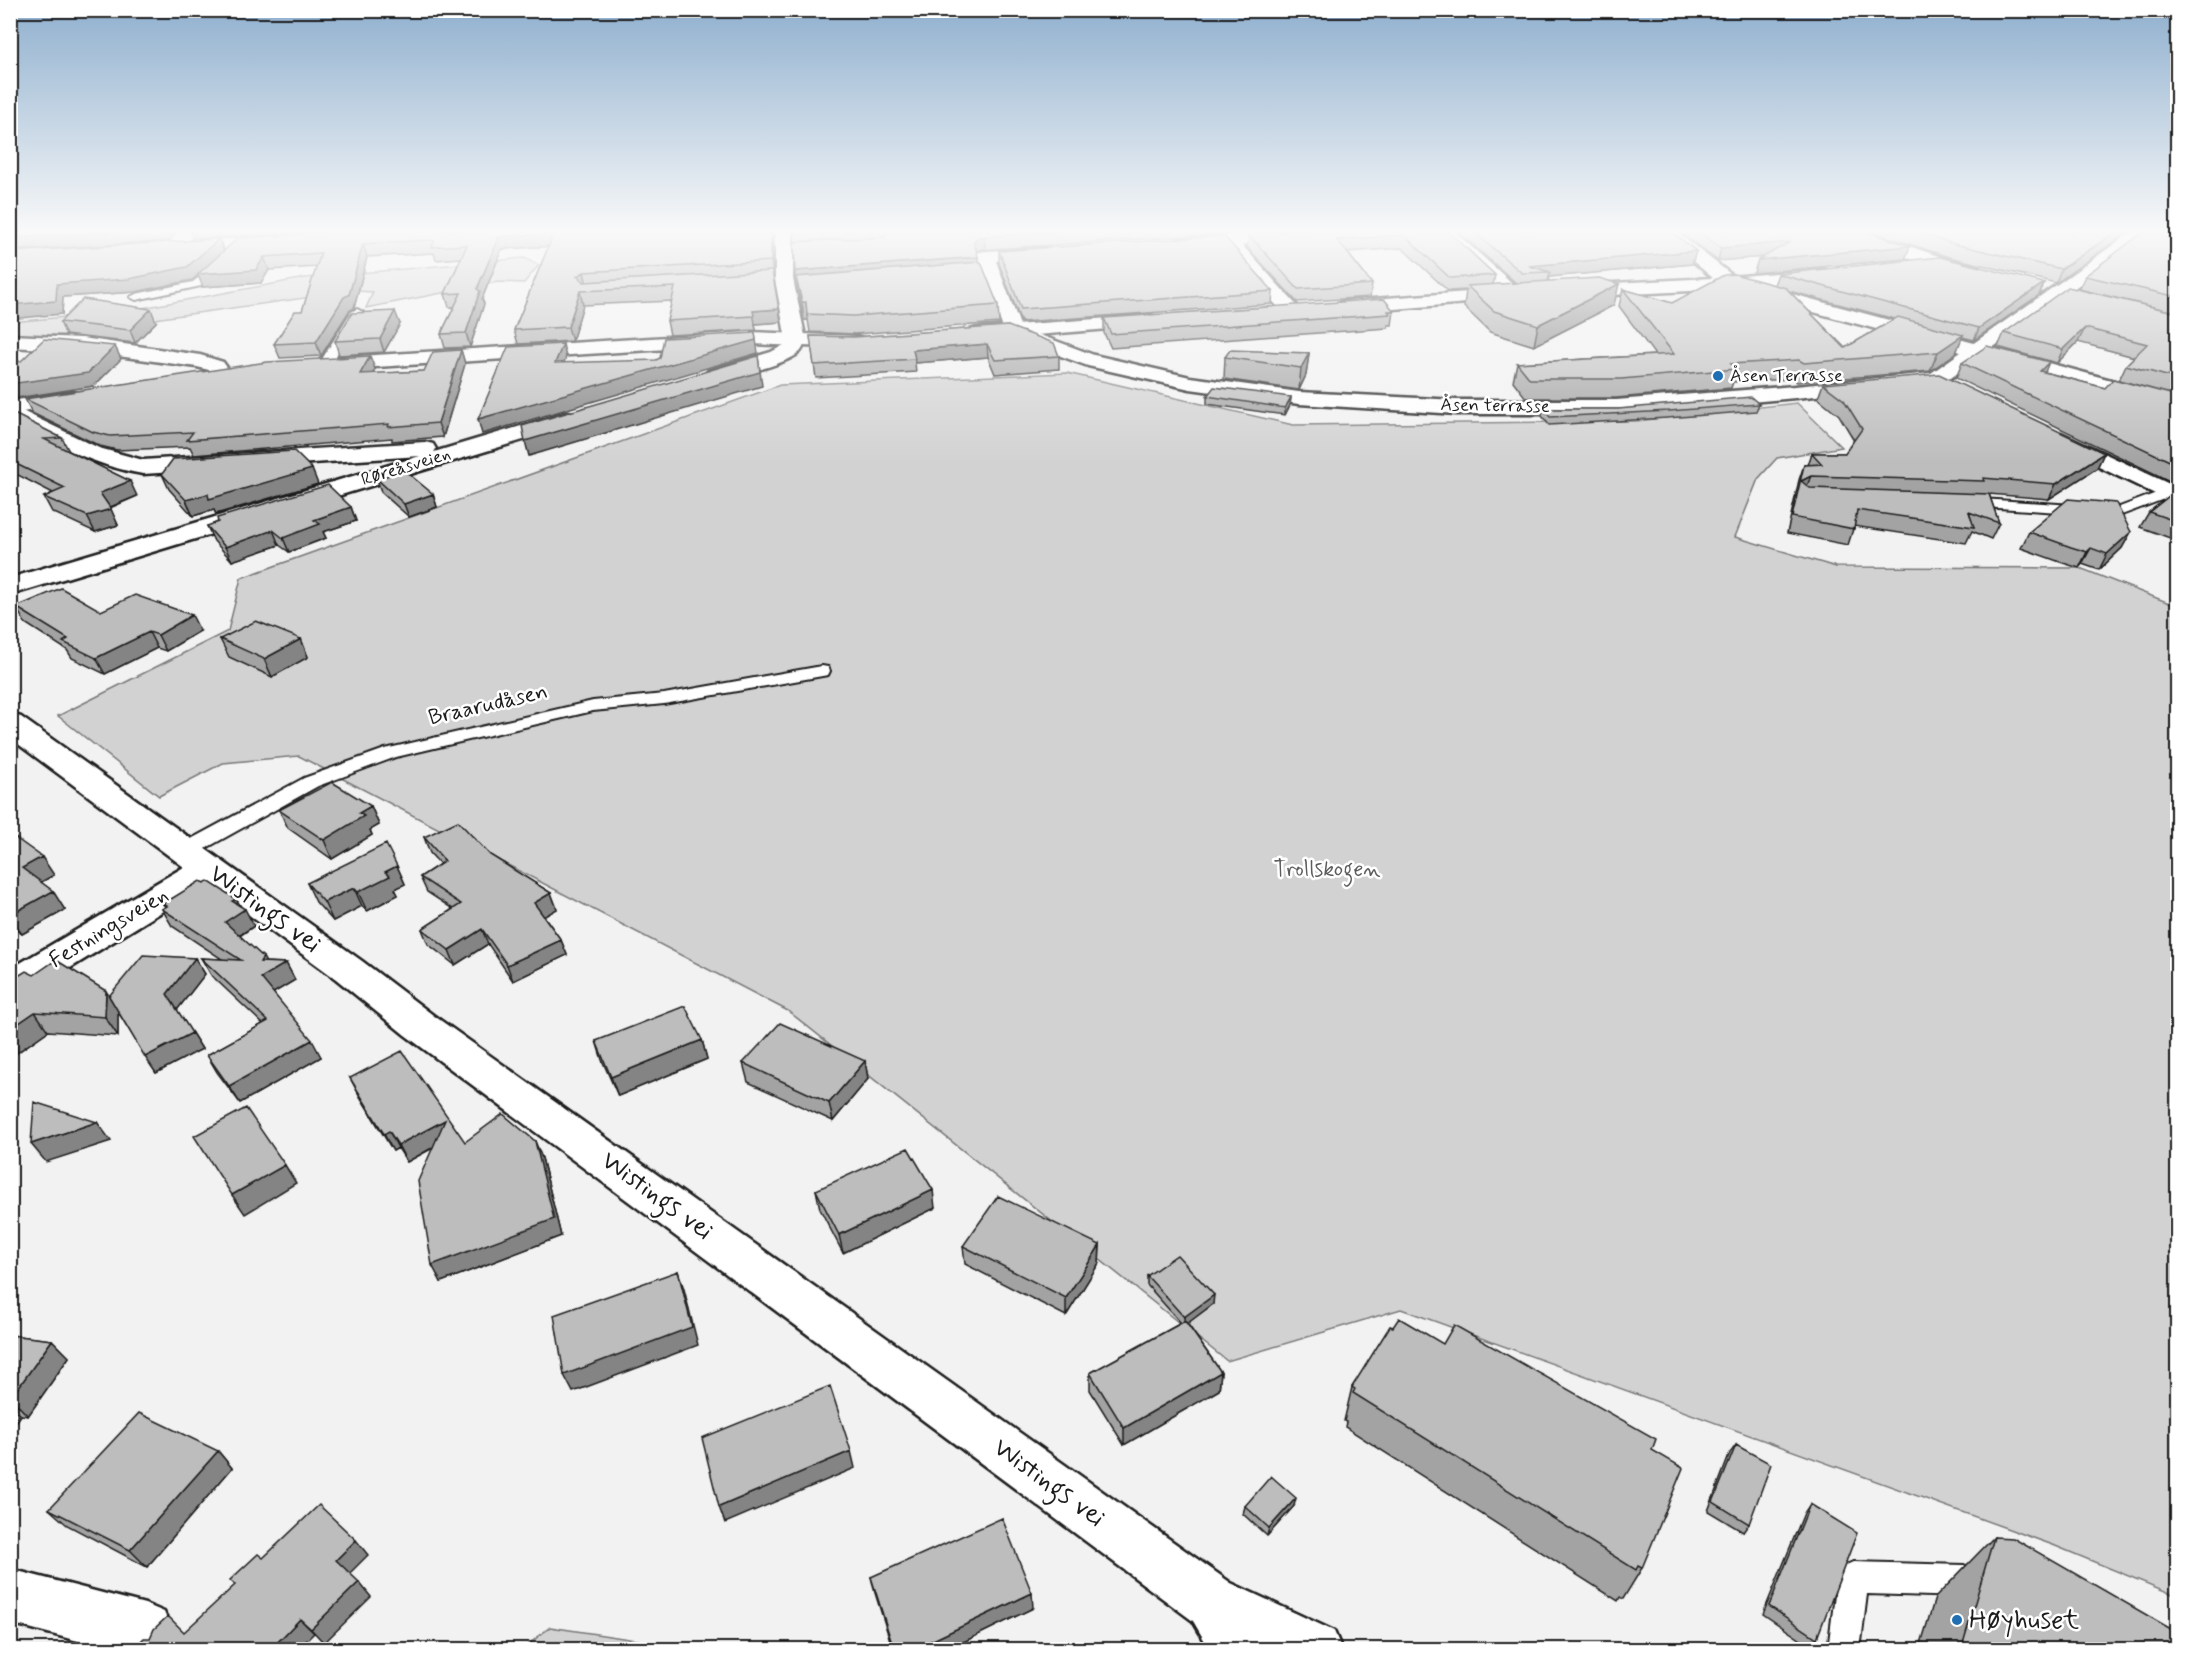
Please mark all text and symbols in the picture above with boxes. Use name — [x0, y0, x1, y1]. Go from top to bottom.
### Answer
place label: Åsen Terrasse — [1730, 364, 1843, 388]
marker: Åsen Terrasse — [1711, 369, 1725, 383]
street label: Åsen terrasse — [1440, 393, 1550, 419]
street label: Røreåsveien — [358, 442, 454, 492]
street label: Braarudåsen — [426, 678, 550, 732]
street label: Wistings vei — [200, 856, 328, 964]
park label: Trollskogen — [1273, 856, 1381, 887]
street label: Festningsveien — [44, 881, 175, 977]
street label: Wistings vei — [592, 1143, 720, 1251]
street label: Wistings vei — [984, 1430, 1112, 1538]
place label: Høyhuset — [1969, 1603, 2079, 1638]
marker: Høyhuset — [1950, 1613, 1964, 1627]

